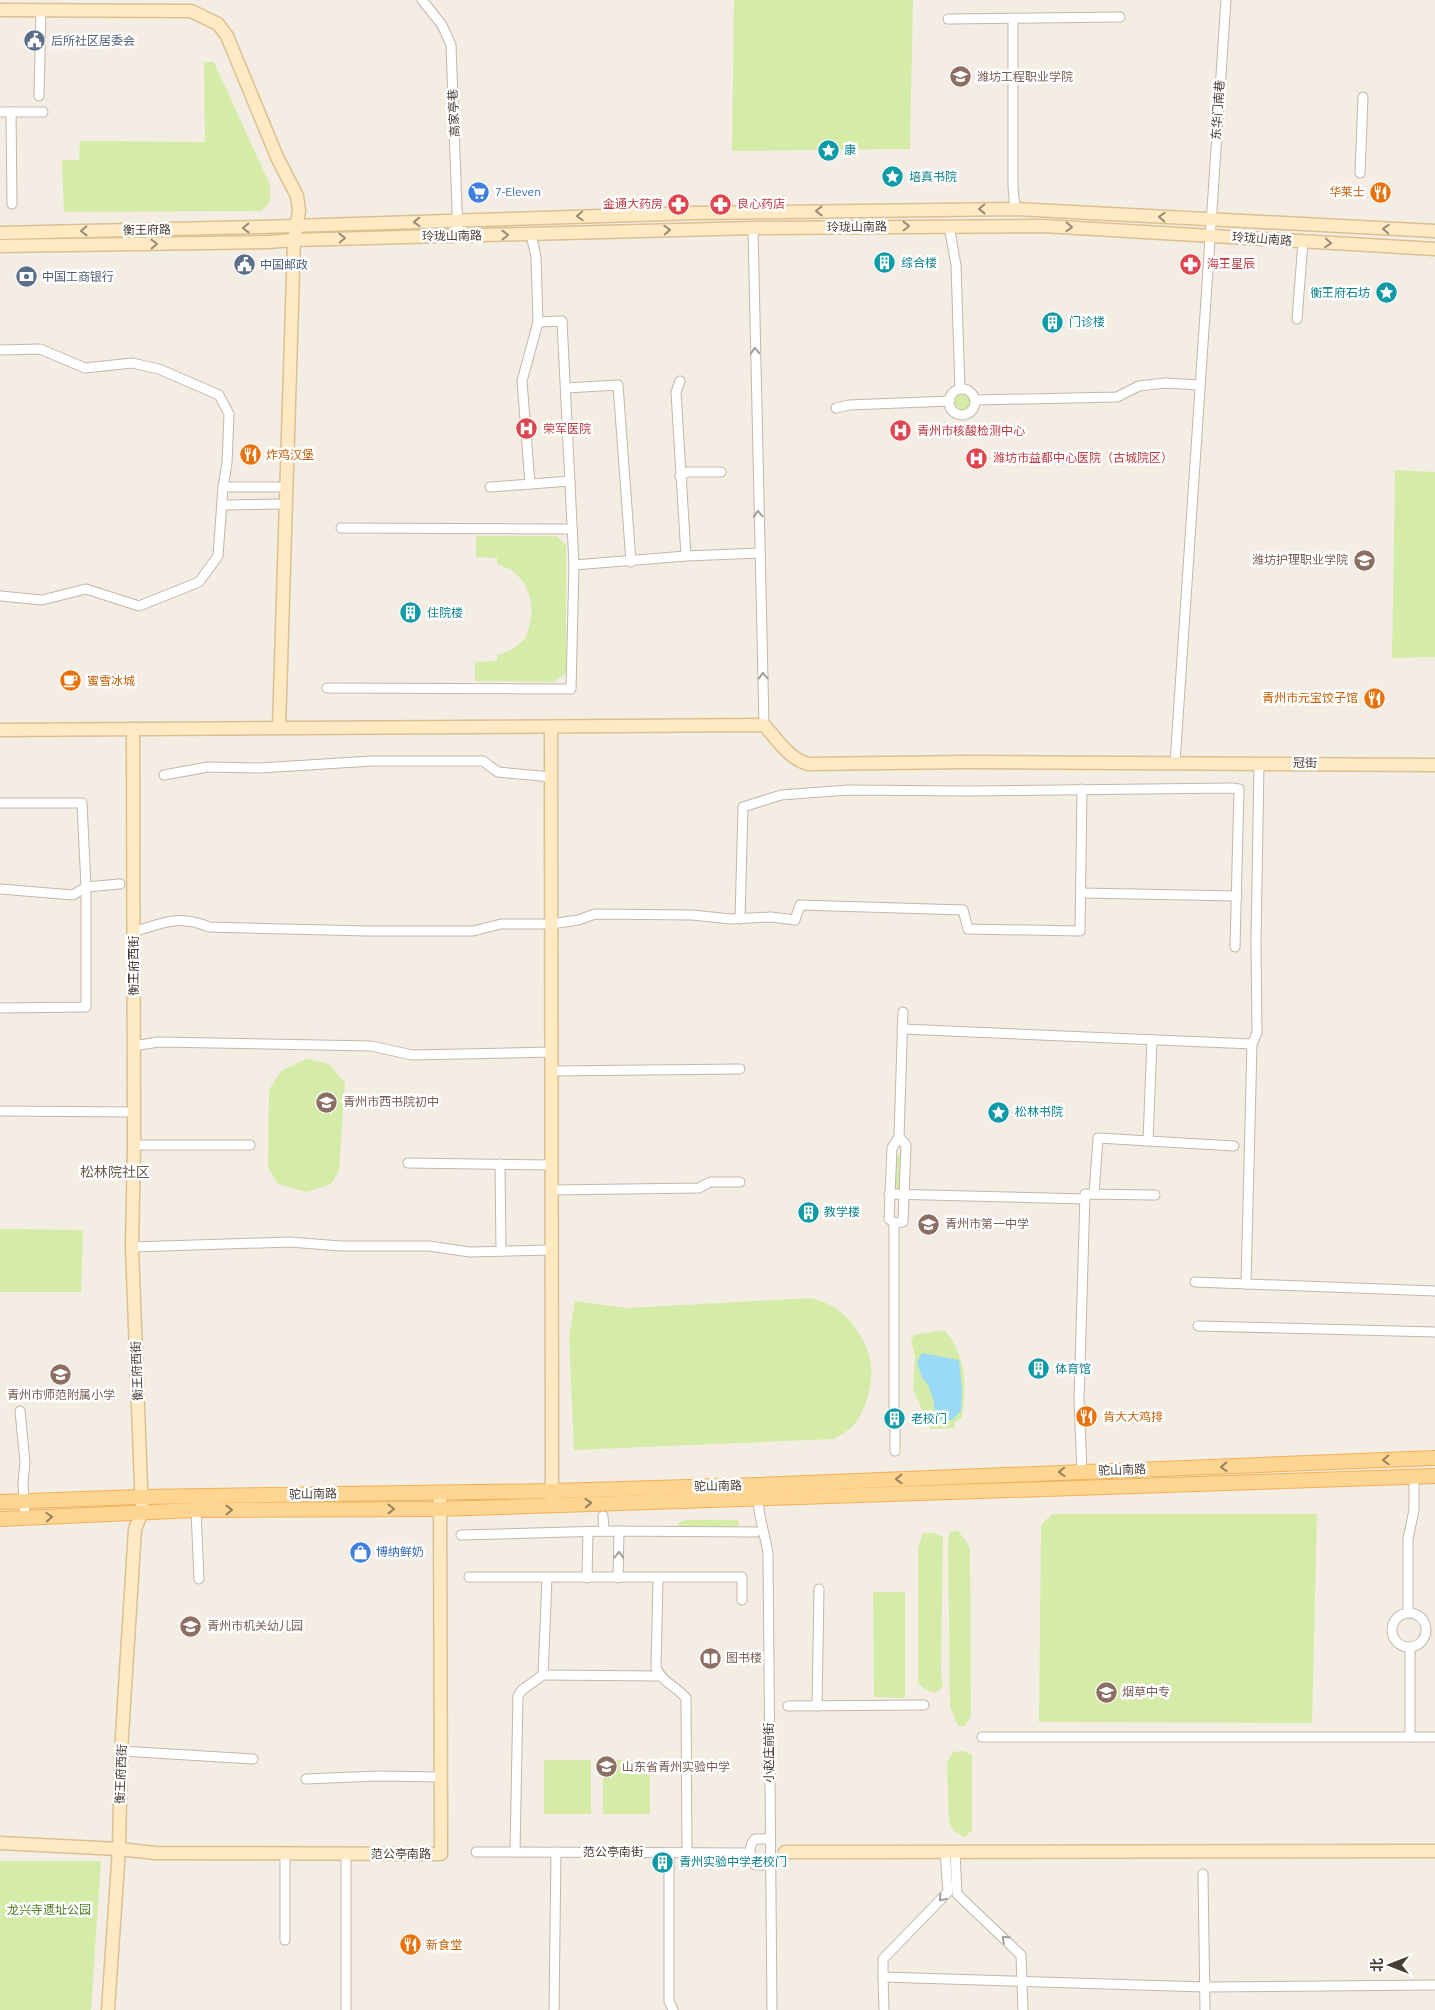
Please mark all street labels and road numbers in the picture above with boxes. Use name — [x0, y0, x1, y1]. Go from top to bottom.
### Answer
street label: 东华门南巷 — [1209, 80, 1226, 140]
street label: 高家亭巷 — [446, 89, 461, 137]
street label: 玲珑山南路 — [827, 219, 887, 234]
street label: 衡王府路 — [123, 223, 171, 236]
street label: 玲珑山南路 — [422, 228, 482, 243]
street label: 玲珑山南路 — [1232, 230, 1292, 247]
street label: 冠街 — [1293, 756, 1317, 769]
street label: 衡王府西街 — [127, 936, 140, 996]
street label: 衡王府西街 — [129, 1341, 144, 1401]
street label: 驼山南路 — [1098, 1462, 1146, 1477]
street label: 驼山南路 — [694, 1479, 742, 1492]
street label: 驼山南路 — [289, 1487, 337, 1500]
street label: 小赵庄前街 — [762, 1723, 775, 1783]
street label: 衡王府西街 — [113, 1744, 128, 1804]
street label: 范公亭南街 — [583, 1845, 643, 1858]
street label: 范公亭南路 — [371, 1847, 431, 1860]

